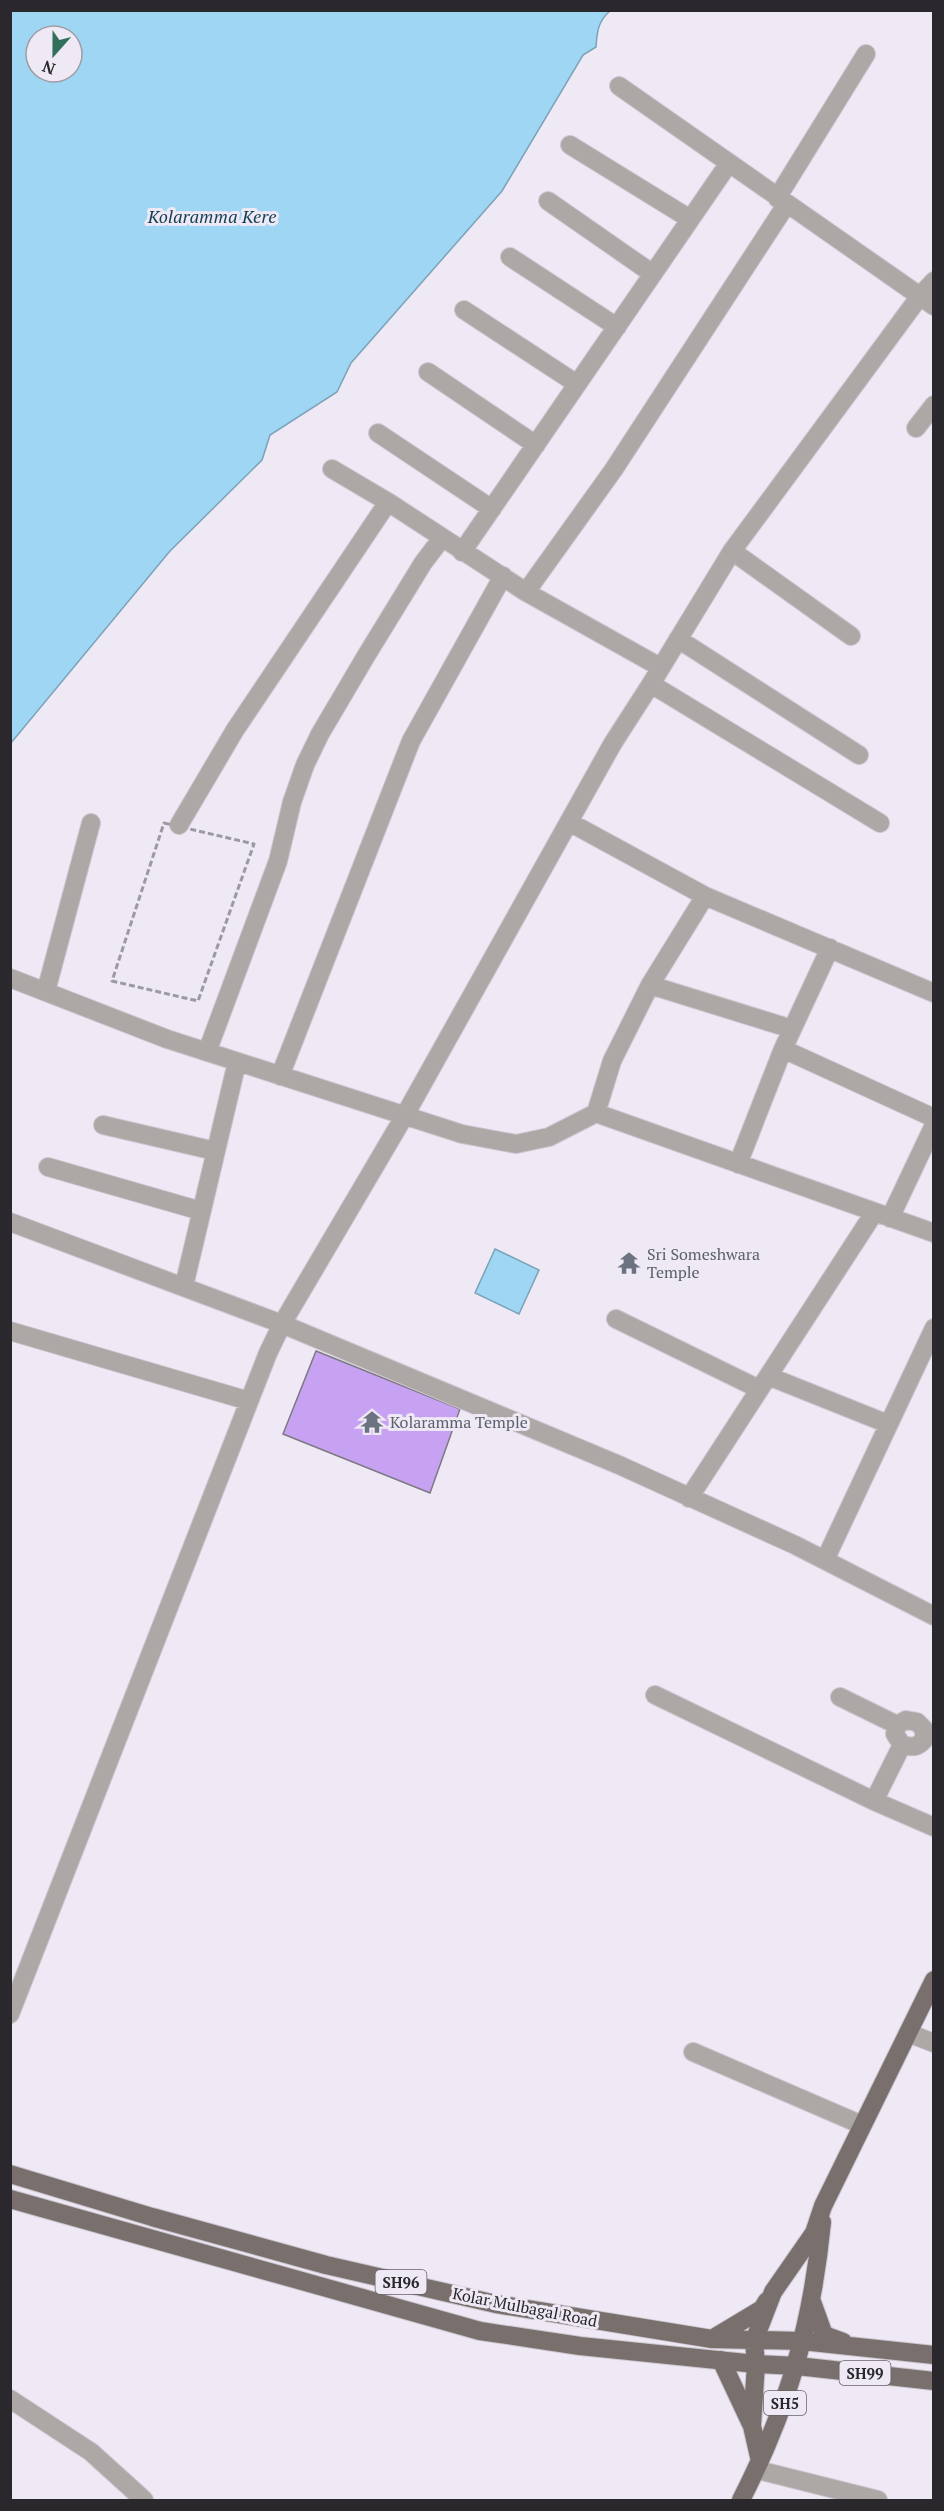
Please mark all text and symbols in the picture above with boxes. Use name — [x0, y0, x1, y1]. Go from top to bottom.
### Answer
north arrow — [24, 24, 84, 84]
text: N — [39, 56, 58, 80]
water label: Kolaramma Kere — [147, 204, 276, 228]
place label: Sri Someshwara Temple — [647, 1243, 760, 1283]
temple icon: Sri Someshwara Temple — [616, 1250, 642, 1276]
temple icon: Kolaramma Temple — [359, 1409, 385, 1435]
place label: Kolaramma Temple — [390, 1411, 528, 1433]
road number: SH96 — [376, 2270, 426, 2294]
street label: Kolar Mulbagal Road — [451, 2282, 599, 2332]
road number: SH99 — [840, 2361, 890, 2385]
road number: SH5 — [764, 2391, 806, 2415]

